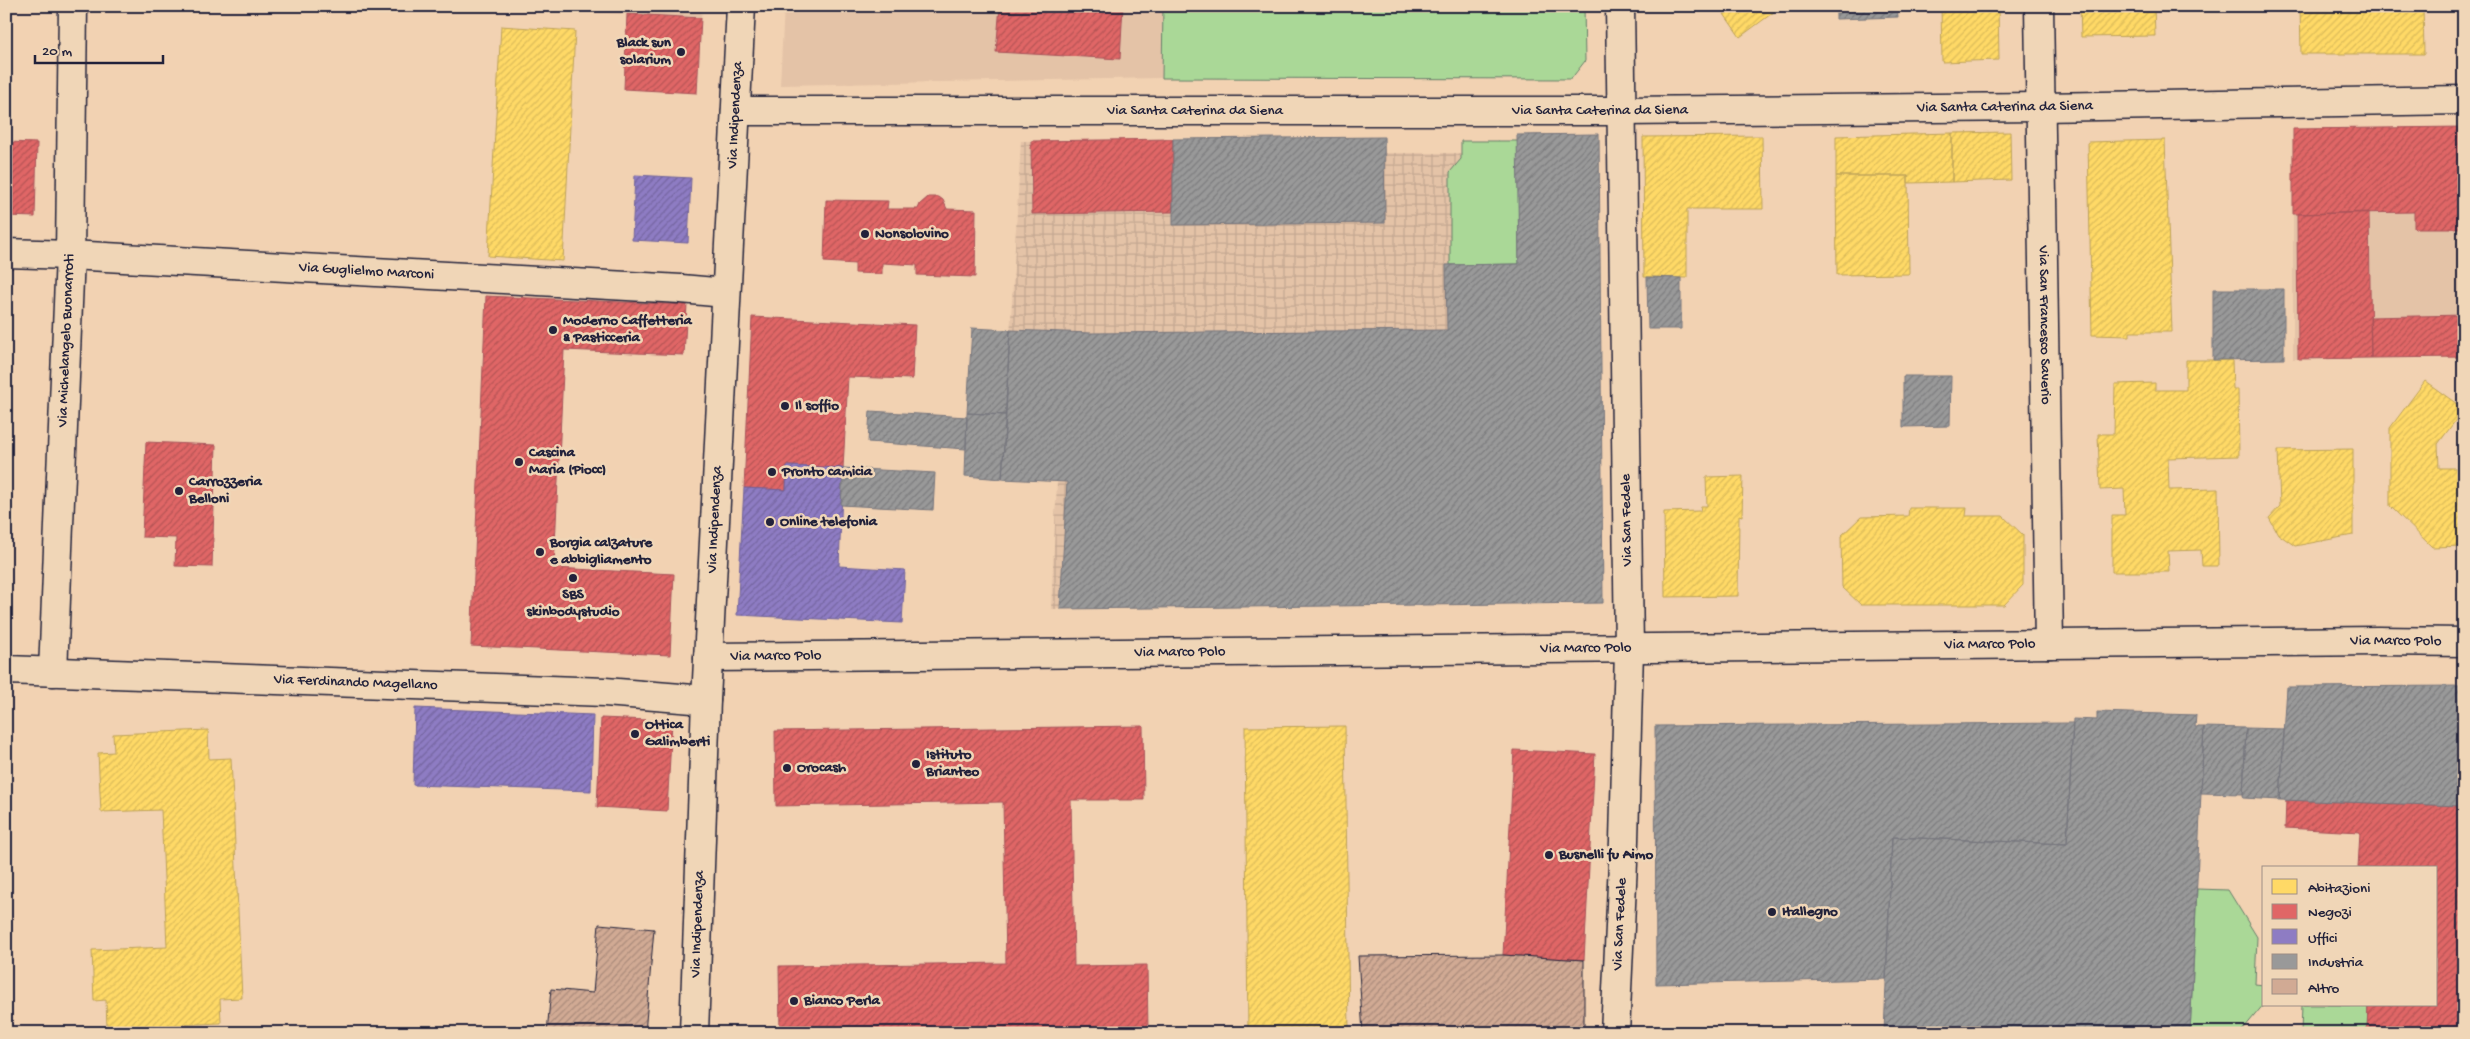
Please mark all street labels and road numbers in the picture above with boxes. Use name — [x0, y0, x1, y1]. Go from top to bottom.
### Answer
street label: Via Indipendenza — [724, 60, 747, 170]
street label: Via Santa Caterina da Siena — [1916, 97, 2094, 117]
street label: Via Santa Caterina da Siena — [1511, 101, 1689, 120]
street label: Via Santa Caterina da Siena — [1106, 102, 1284, 120]
street label: Via San Francesco Saverio — [2034, 244, 2054, 405]
street label: Via Michelangelo Buonarroti — [54, 253, 79, 428]
street label: Via Guglielmo Marconi — [297, 259, 435, 284]
street label: Via Indipendenza — [703, 465, 727, 574]
street label: Via San Fedele — [1617, 473, 1637, 567]
street label: Via Marco Polo — [2349, 632, 2442, 651]
street label: Via Marco Polo — [1943, 635, 2036, 654]
street label: Via Marco Polo — [1539, 639, 1632, 658]
street label: Via Marco Polo — [1133, 643, 1226, 662]
street label: Via Marco Polo — [729, 647, 822, 666]
street label: Via Ferdinando Magellano — [272, 671, 438, 695]
street label: Via Indipendenza — [687, 869, 709, 979]
street label: Via San Fedele — [1609, 877, 1631, 972]

